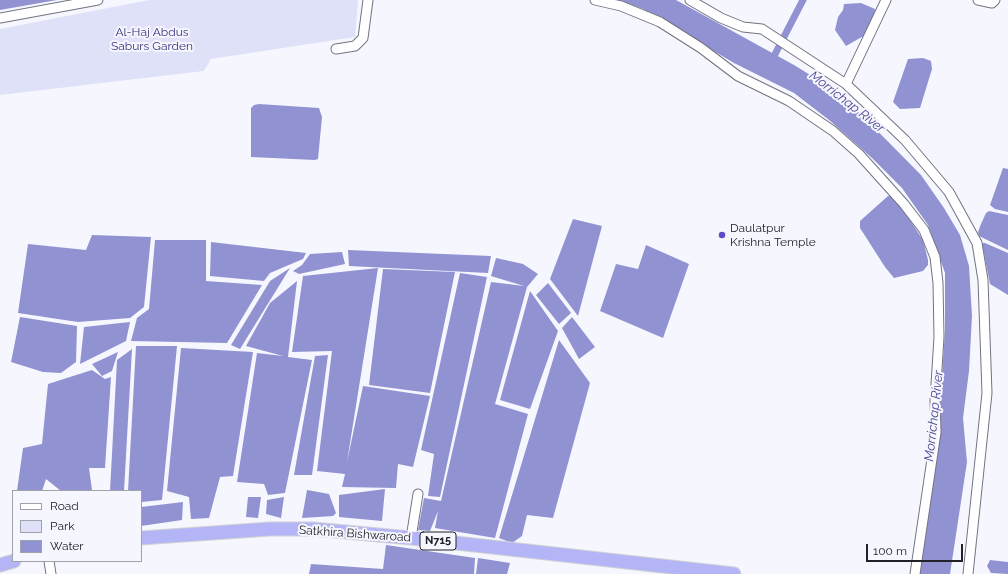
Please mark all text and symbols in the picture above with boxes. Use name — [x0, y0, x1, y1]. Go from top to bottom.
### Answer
park label: Al-Haj Abdus Saburs Garden — [111, 25, 193, 53]
water label: Morrichap River — [806, 68, 888, 136]
place label: Daulatpur Krishna Temple — [730, 221, 816, 249]
marker: Daulatpur Krishna Temple — [717, 230, 727, 240]
water label: Morrichap River — [921, 370, 947, 462]
legend — [12, 490, 142, 562]
text: Road — [50, 499, 79, 513]
text: Park — [50, 519, 75, 533]
street label: Satkhira Bishwaroad — [299, 523, 411, 545]
road number: N715 — [420, 532, 456, 550]
scale bar — [868, 536, 965, 562]
text: Water — [50, 539, 84, 553]
text: 100 m — [873, 544, 907, 558]

